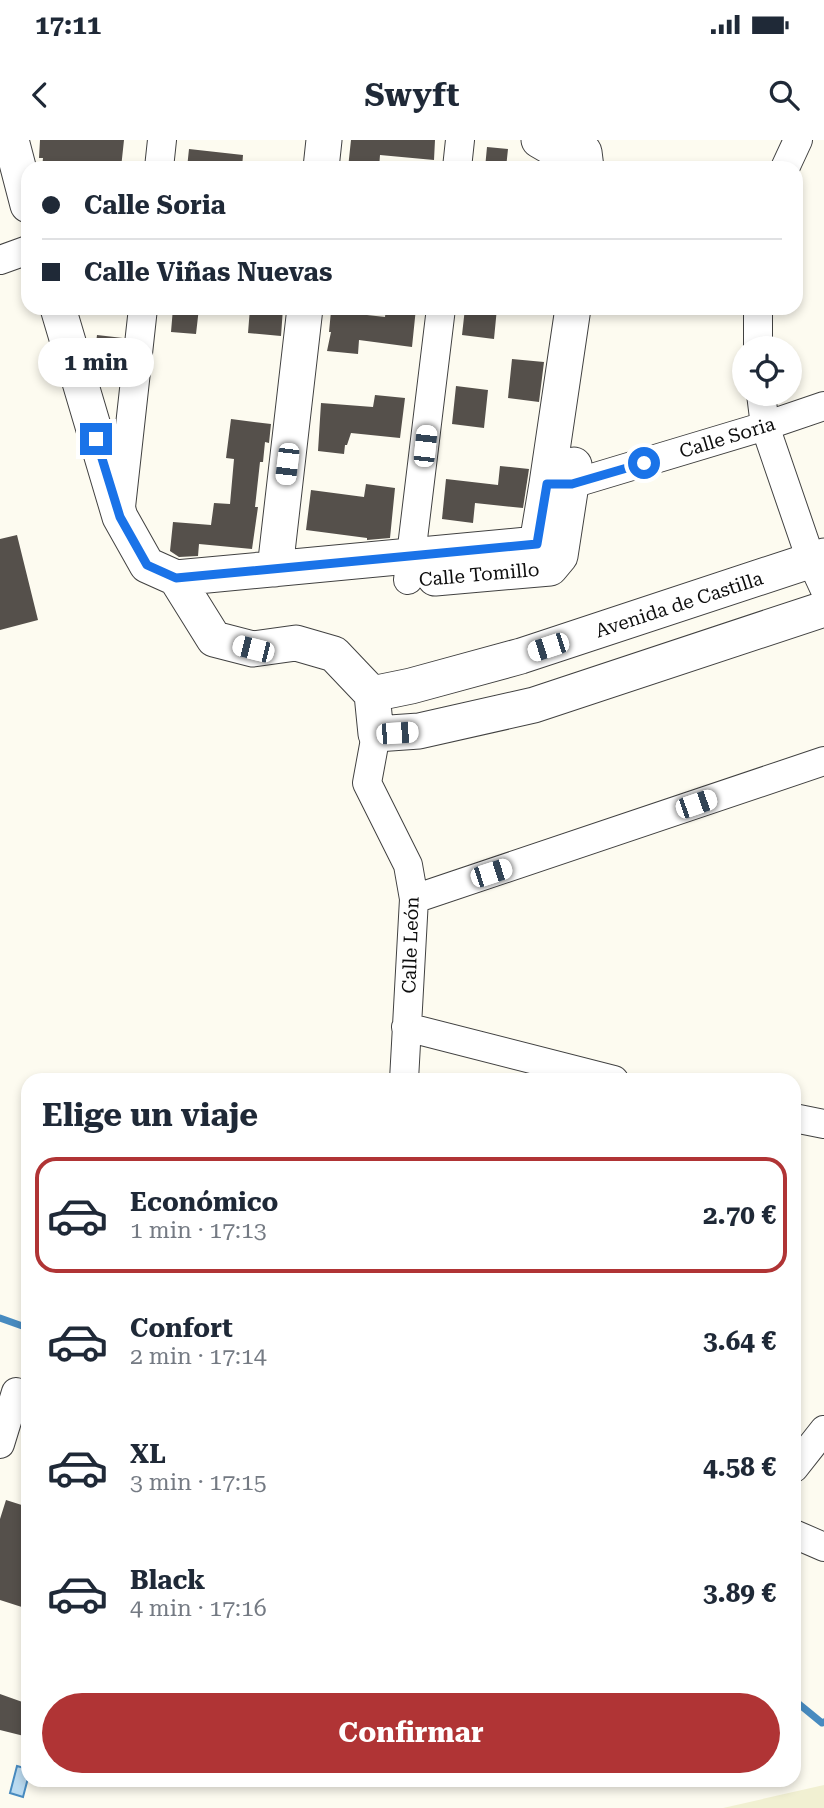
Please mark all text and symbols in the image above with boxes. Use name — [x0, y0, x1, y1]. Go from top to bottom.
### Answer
text: 17:11 — [35, 10, 101, 40]
icon: back — [21, 76, 59, 114]
text: Swyft — [364, 76, 460, 114]
icon: search — [765, 76, 803, 114]
text: Calle Soria — [84, 190, 226, 220]
text: Calle Viñas Nuevas — [84, 257, 332, 287]
map controls — [732, 336, 802, 406]
button: locate — [732, 336, 802, 406]
callout: 1 min — [38, 338, 154, 386]
text: 1 min — [64, 349, 128, 376]
street label: Calle Soria — [677, 412, 778, 463]
route end — [80, 423, 112, 455]
car — [413, 424, 438, 468]
car — [275, 442, 300, 486]
route start — [628, 447, 660, 479]
street label: Calle Tomillo — [418, 558, 540, 591]
street label: Avenida de Castilla — [592, 566, 767, 642]
car — [525, 631, 572, 663]
car — [231, 634, 276, 664]
car — [376, 721, 419, 745]
car — [673, 787, 720, 821]
car — [468, 857, 515, 889]
street label: Calle León — [397, 896, 424, 994]
text: Elige un viaje — [42, 1096, 258, 1134]
icon: car — [46, 1184, 109, 1247]
text: Económico — [130, 1187, 278, 1217]
text: 2.70 € — [703, 1200, 776, 1230]
text: 1 min · 17:13 — [130, 1217, 267, 1244]
icon: car — [46, 1310, 109, 1373]
text: Confort — [130, 1313, 233, 1343]
text: 3.64 € — [703, 1326, 776, 1356]
text: 2 min · 17:14 — [130, 1343, 267, 1370]
icon: car — [46, 1436, 109, 1499]
text: XL — [130, 1439, 166, 1469]
text: 4.58 € — [703, 1452, 776, 1482]
text: 3 min · 17:15 — [130, 1469, 267, 1496]
icon: car — [46, 1562, 109, 1625]
text: Black — [130, 1565, 205, 1595]
text: 3.89 € — [703, 1578, 776, 1608]
text: 4 min · 17:16 — [130, 1595, 267, 1622]
button: Confirmar — [42, 1693, 780, 1773]

